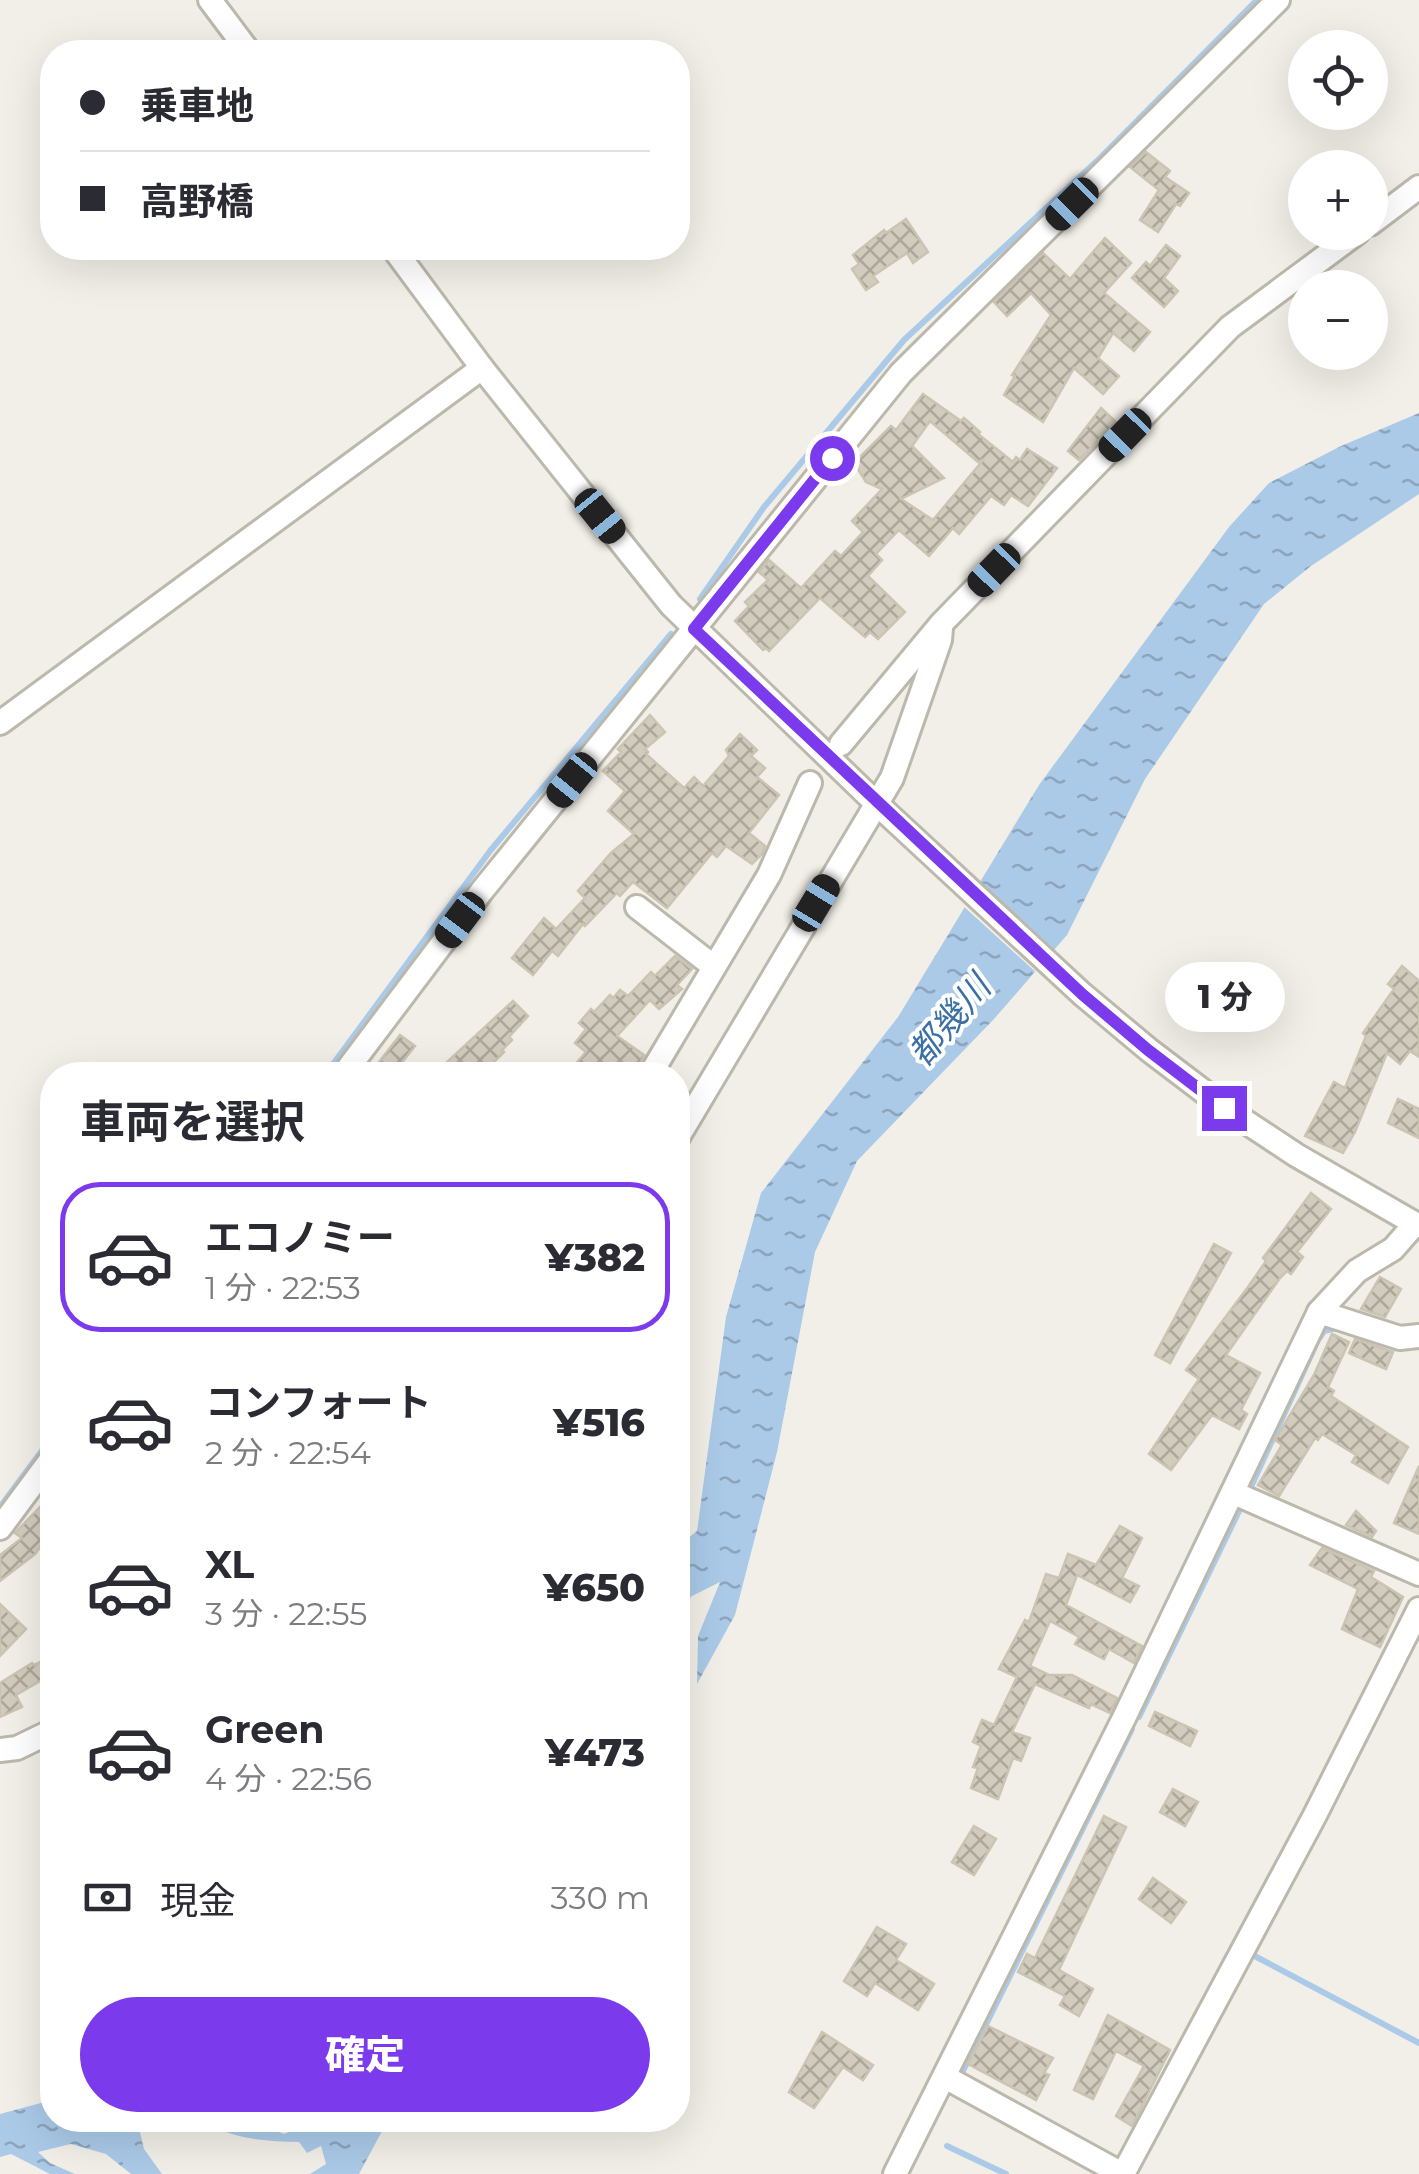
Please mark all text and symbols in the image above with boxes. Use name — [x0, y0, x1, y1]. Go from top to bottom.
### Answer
map controls — [1288, 30, 1388, 370]
button: locate — [1288, 30, 1388, 130]
text: 乗車地 — [140, 82, 254, 129]
button: + — [1288, 150, 1388, 250]
car — [1040, 172, 1104, 236]
text: 高野橋 — [140, 178, 254, 225]
button: − — [1288, 270, 1388, 370]
car — [1093, 403, 1157, 467]
route start — [810, 436, 855, 481]
car — [569, 483, 631, 549]
car — [962, 538, 1026, 602]
car — [541, 747, 603, 813]
car — [788, 870, 844, 936]
car — [430, 887, 490, 953]
water label: 都幾川 — [899, 963, 1002, 1074]
callout: 1 分 — [1164, 963, 1284, 1033]
text: 1 分 — [1198, 977, 1252, 1016]
route end — [1202, 1086, 1247, 1131]
text: 車両を選択 — [80, 1094, 305, 1149]
icon: car — [85, 1212, 175, 1302]
text: エコノミー — [205, 1214, 395, 1261]
text: ¥382 — [545, 1234, 645, 1281]
text: 1 分 · 22:53 — [205, 1268, 361, 1307]
icon: car — [85, 1377, 175, 1467]
text: コンフォート — [205, 1379, 432, 1426]
text: ¥516 — [553, 1399, 645, 1446]
text: 2 分 · 22:54 — [205, 1433, 371, 1472]
text: XL — [205, 1541, 254, 1588]
icon: car — [85, 1542, 175, 1632]
text: ¥650 — [543, 1564, 645, 1611]
text: 3 分 · 22:55 — [205, 1594, 367, 1633]
text: Green — [205, 1706, 325, 1753]
icon: car — [85, 1707, 175, 1797]
text: ¥473 — [545, 1729, 645, 1776]
text: 4 分 · 22:56 — [205, 1759, 372, 1798]
icon: cash — [80, 1870, 135, 1925]
text: 現金 — [160, 1877, 236, 1924]
text: 330 m — [551, 1878, 650, 1917]
button: 確定 — [80, 1997, 650, 2112]

